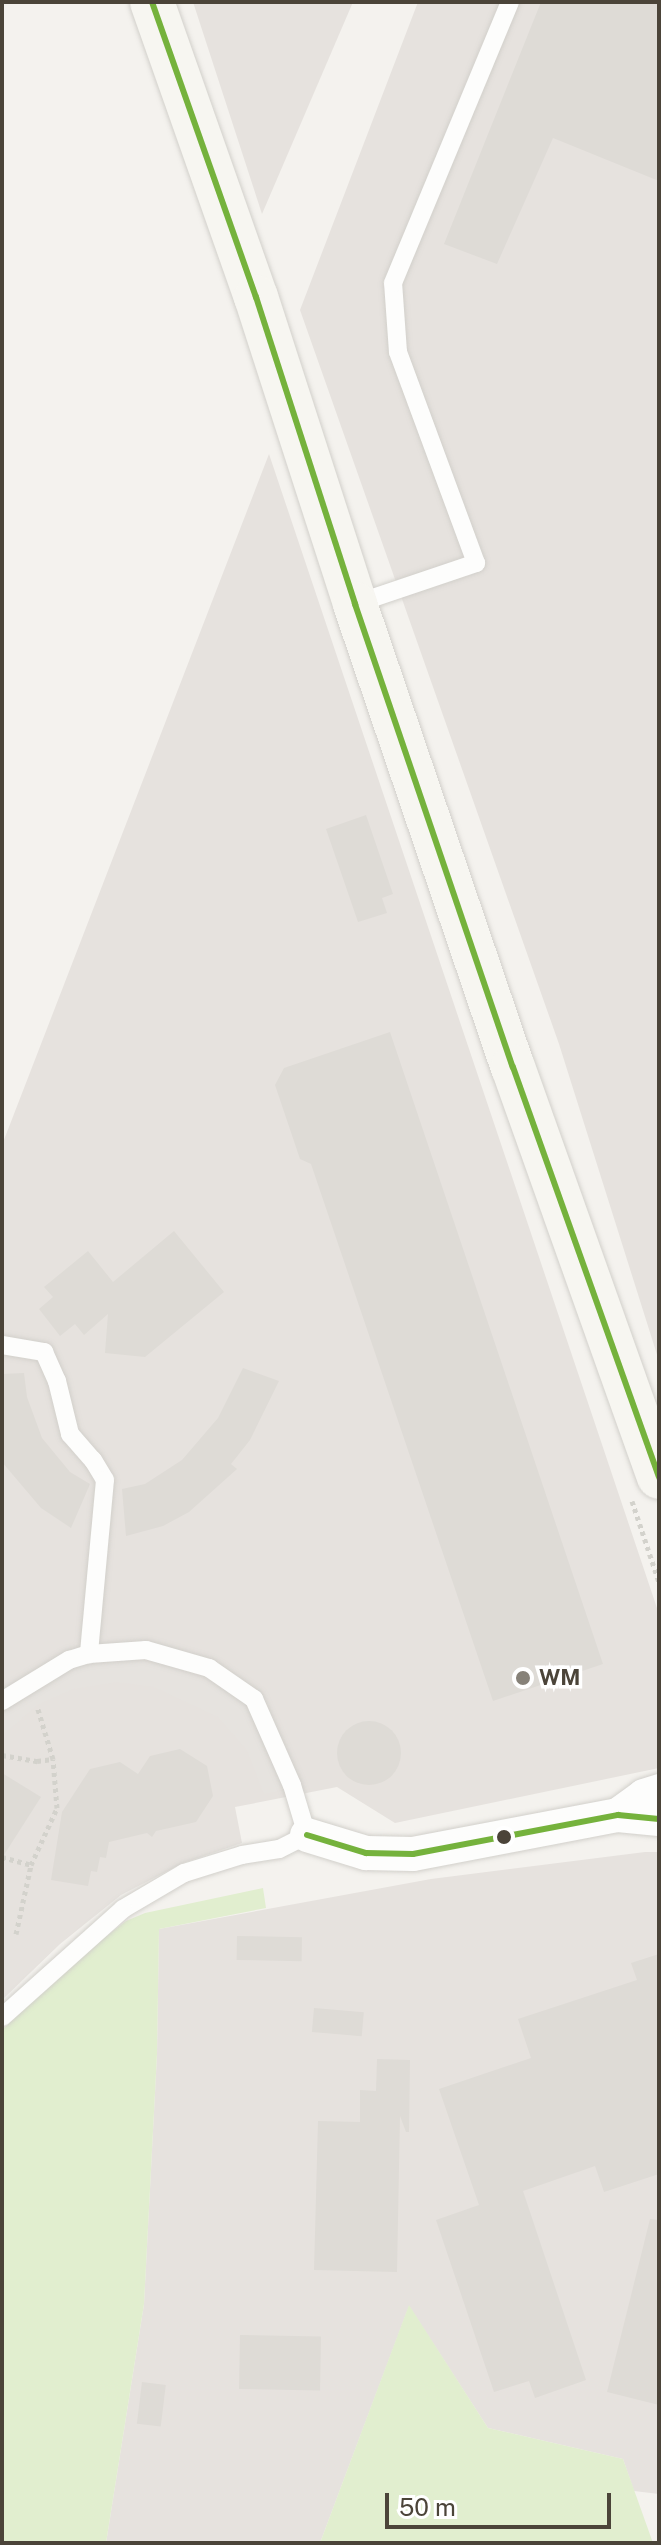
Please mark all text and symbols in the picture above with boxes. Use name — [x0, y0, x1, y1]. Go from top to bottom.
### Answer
place label: WM — [539, 1665, 580, 1691]
marker: WM — [514, 1669, 532, 1687]
unlabelled marker — [496, 1829, 512, 1845]
scale bar — [389, 2477, 615, 2527]
text: 50 m — [399, 2493, 456, 2521]

